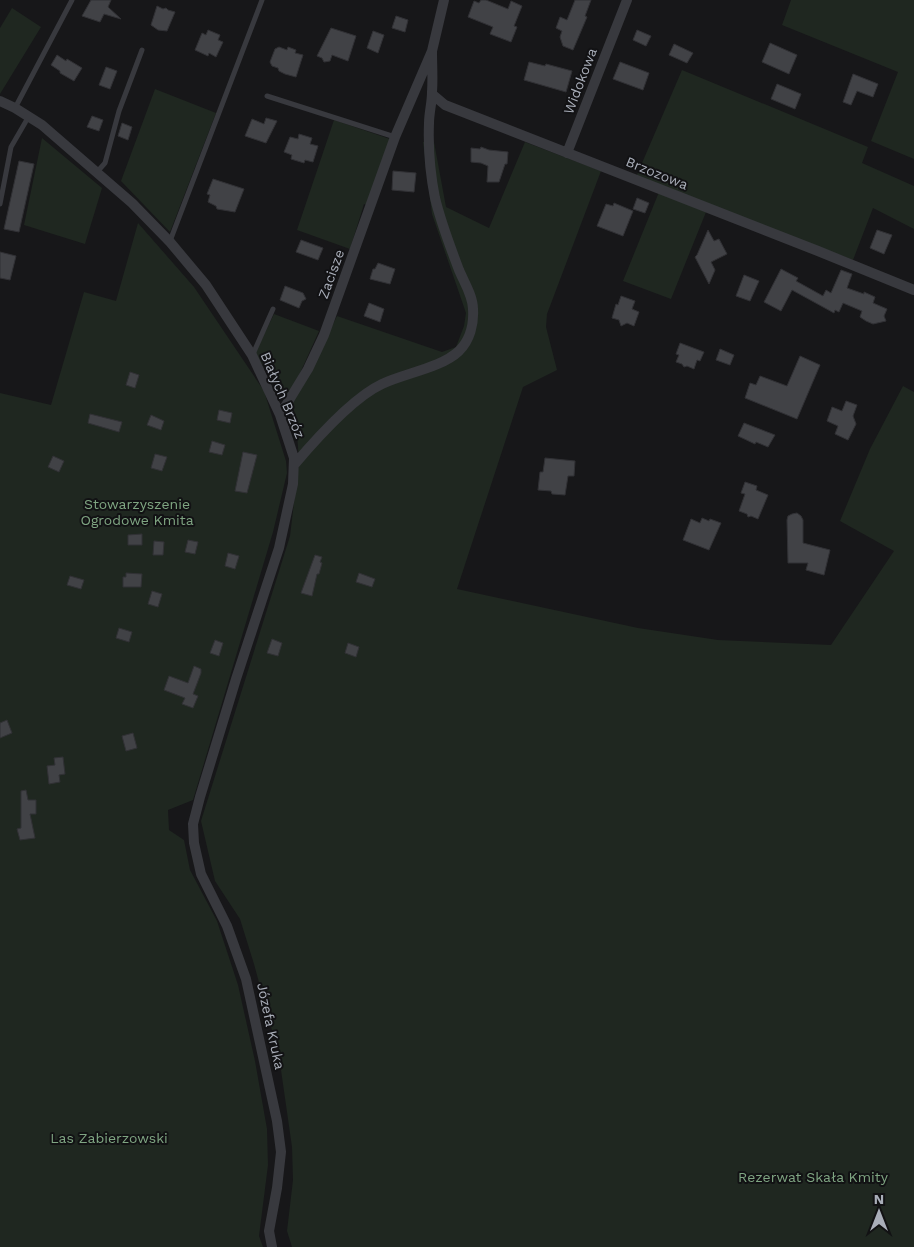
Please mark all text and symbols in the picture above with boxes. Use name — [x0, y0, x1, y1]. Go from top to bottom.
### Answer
street label: Widokowa — [560, 46, 600, 116]
street label: Brzozowa — [624, 153, 690, 193]
street label: Zacisze — [315, 247, 347, 301]
street label: Białych Brzóz — [258, 349, 308, 441]
park label: Stowarzyszenie Ogrodowe Kmita — [80, 496, 194, 528]
street label: Józefa Kruka — [254, 981, 288, 1071]
park label: Las Zabierzowski — [50, 1130, 168, 1146]
park label: Rezerwat Skała Kmity — [738, 1169, 889, 1185]
north arrow — [854, 1187, 904, 1237]
text: N — [874, 1191, 884, 1207]

